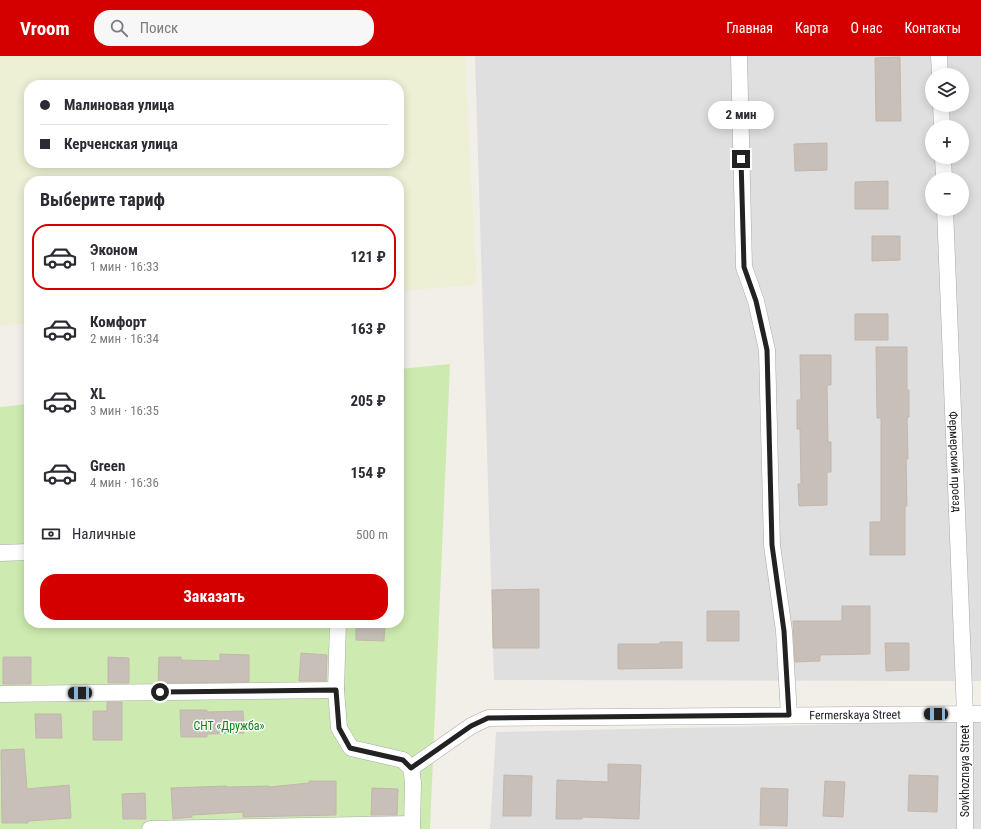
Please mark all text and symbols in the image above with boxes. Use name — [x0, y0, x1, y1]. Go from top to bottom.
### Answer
search box — [94, 10, 374, 46]
text: Vroom — [20, 17, 70, 40]
icon: search — [108, 17, 130, 39]
text: Поиск — [140, 19, 178, 37]
text: Главная — [726, 20, 773, 36]
text: Карта — [795, 20, 828, 36]
text: О нас — [850, 20, 882, 36]
text: Контакты — [904, 20, 961, 36]
map controls — [925, 68, 969, 216]
button: layers — [925, 68, 969, 112]
text: Малиновая улица — [64, 96, 174, 114]
callout: 2 мин — [708, 101, 774, 129]
text: 2 мин — [725, 107, 757, 122]
button: + — [925, 120, 969, 164]
text: Керченская улица — [64, 135, 178, 153]
route end — [732, 150, 750, 168]
button: − — [925, 172, 969, 216]
text: Выберите тариф — [40, 189, 165, 210]
icon: car — [42, 239, 78, 275]
text: Эконом — [90, 241, 138, 259]
text: 121 ₽ — [350, 248, 386, 266]
text: 1 мин · 16:33 — [90, 259, 159, 274]
icon: car — [42, 311, 78, 347]
text: Комфорт — [90, 313, 147, 331]
text: 163 ₽ — [350, 320, 386, 338]
text: 2 мин · 16:34 — [90, 331, 159, 346]
icon: car — [42, 383, 78, 419]
text: XL — [90, 385, 106, 403]
text: 205 ₽ — [350, 392, 386, 410]
text: 3 мин · 16:35 — [90, 403, 159, 418]
street label: Фермерский проезд — [946, 411, 964, 513]
icon: car — [42, 455, 78, 491]
text: Green — [90, 457, 125, 475]
text: 154 ₽ — [350, 464, 386, 482]
text: 4 мин · 16:36 — [90, 475, 159, 490]
icon: cash — [40, 523, 62, 545]
text: Наличные — [72, 525, 136, 543]
text: 500 m — [356, 527, 388, 542]
button: Заказать — [40, 574, 388, 620]
route start — [151, 683, 169, 701]
car — [68, 687, 92, 699]
street label: Fermerskaya Street — [809, 708, 901, 722]
car — [924, 708, 948, 720]
park label: СНТ «Дружба» — [193, 719, 265, 733]
street label: Sovkhoznaya Street — [958, 724, 972, 817]

